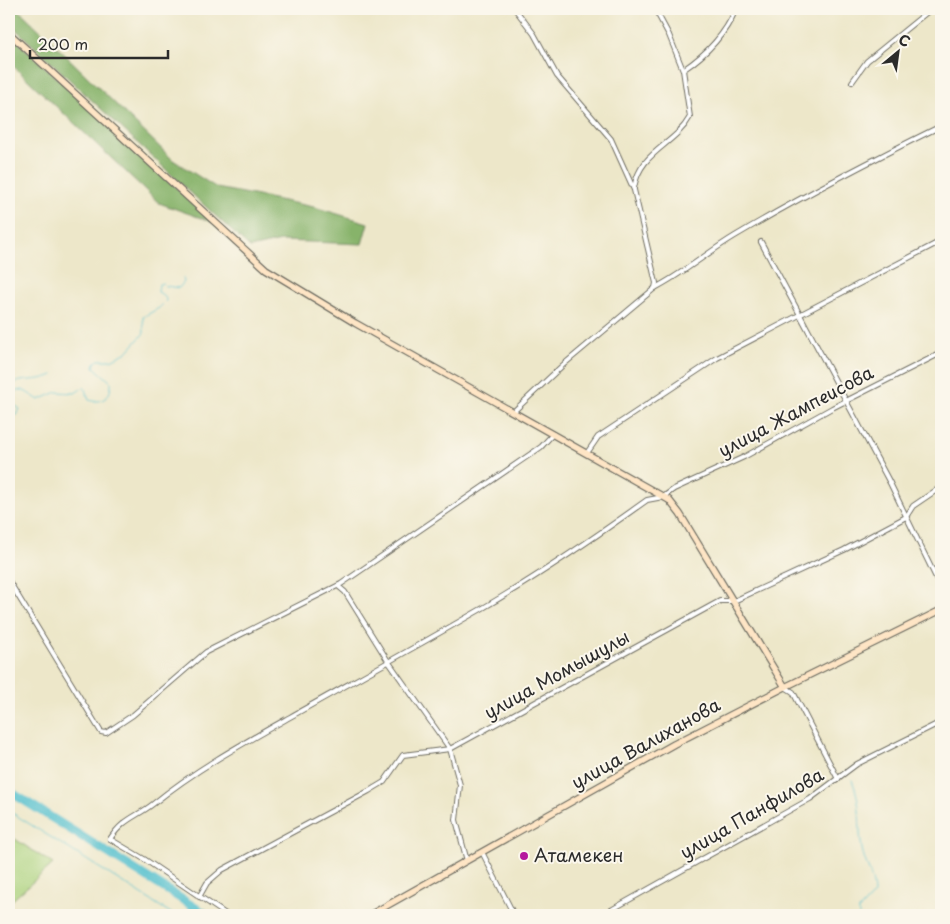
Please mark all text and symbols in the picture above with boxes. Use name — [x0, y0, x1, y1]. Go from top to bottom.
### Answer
scale bar — [30, 28, 168, 60]
north arrow — [872, 28, 922, 78]
text: С — [895, 28, 914, 52]
text: 200 m — [38, 32, 88, 55]
street label: улица Жампеисова — [713, 358, 879, 463]
street label: улица Момышулы — [479, 622, 634, 725]
street label: улица Валиханова — [566, 690, 725, 795]
street label: улица Панфилова — [674, 760, 829, 865]
place label: Атамекен — [534, 841, 623, 868]
marker: Атамекен — [518, 850, 530, 862]

